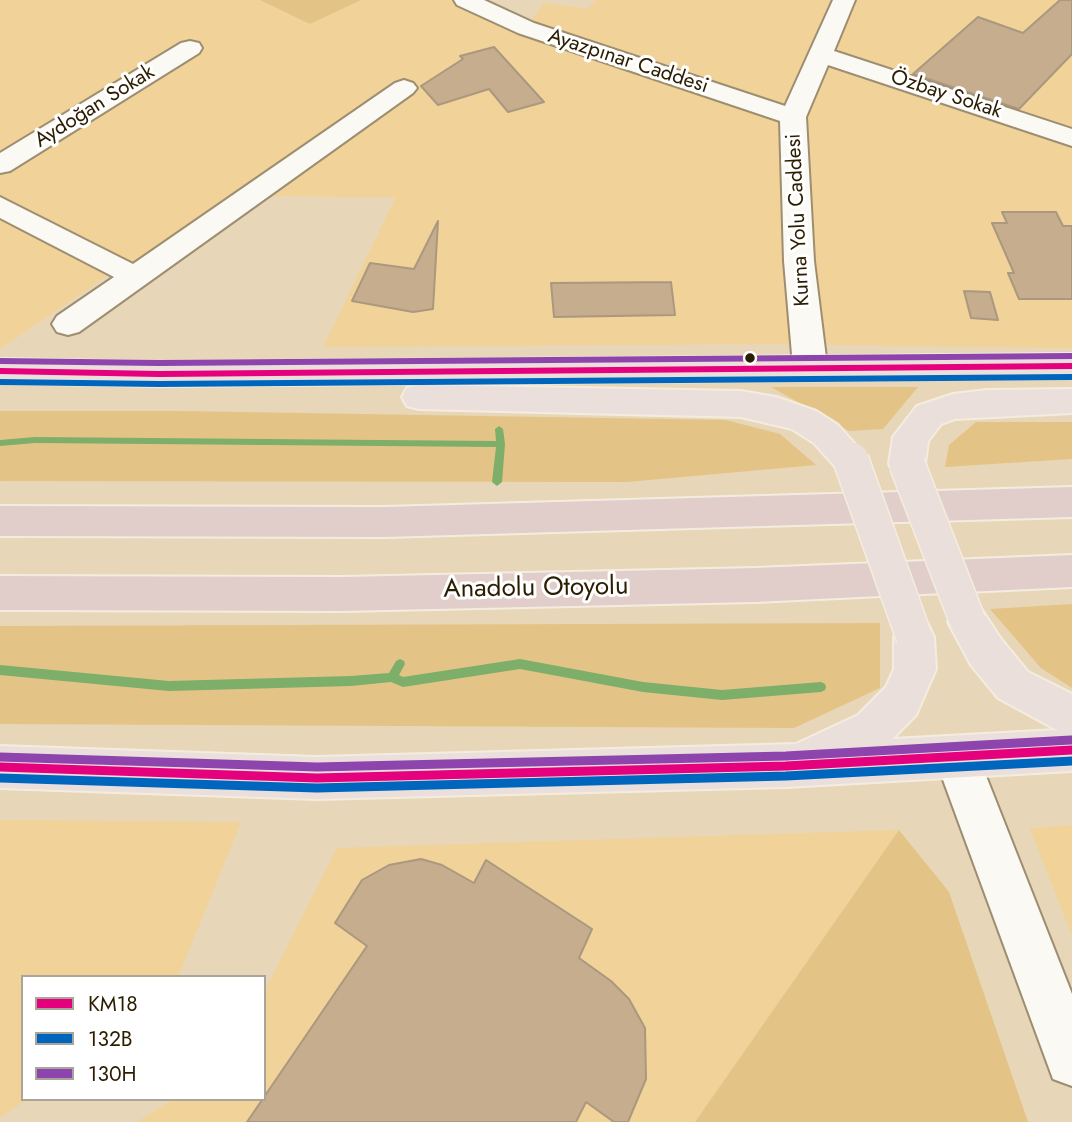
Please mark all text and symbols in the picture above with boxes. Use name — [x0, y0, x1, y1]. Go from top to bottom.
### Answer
street label: Ayazpınar Caddesi — [545, 24, 711, 100]
street label: Aydoğan Sokak — [30, 60, 160, 154]
street label: Özbay Sokak — [887, 65, 1005, 125]
street label: Kurna Yolu Caddesi — [782, 133, 816, 307]
unlabelled marker — [743, 351, 757, 365]
street label: Anadolu Otoyolu — [443, 572, 629, 606]
legend — [21, 975, 266, 1101]
text: KM18 — [88, 989, 138, 1019]
text: 132B — [88, 1024, 133, 1054]
text: 130H — [88, 1059, 137, 1089]

